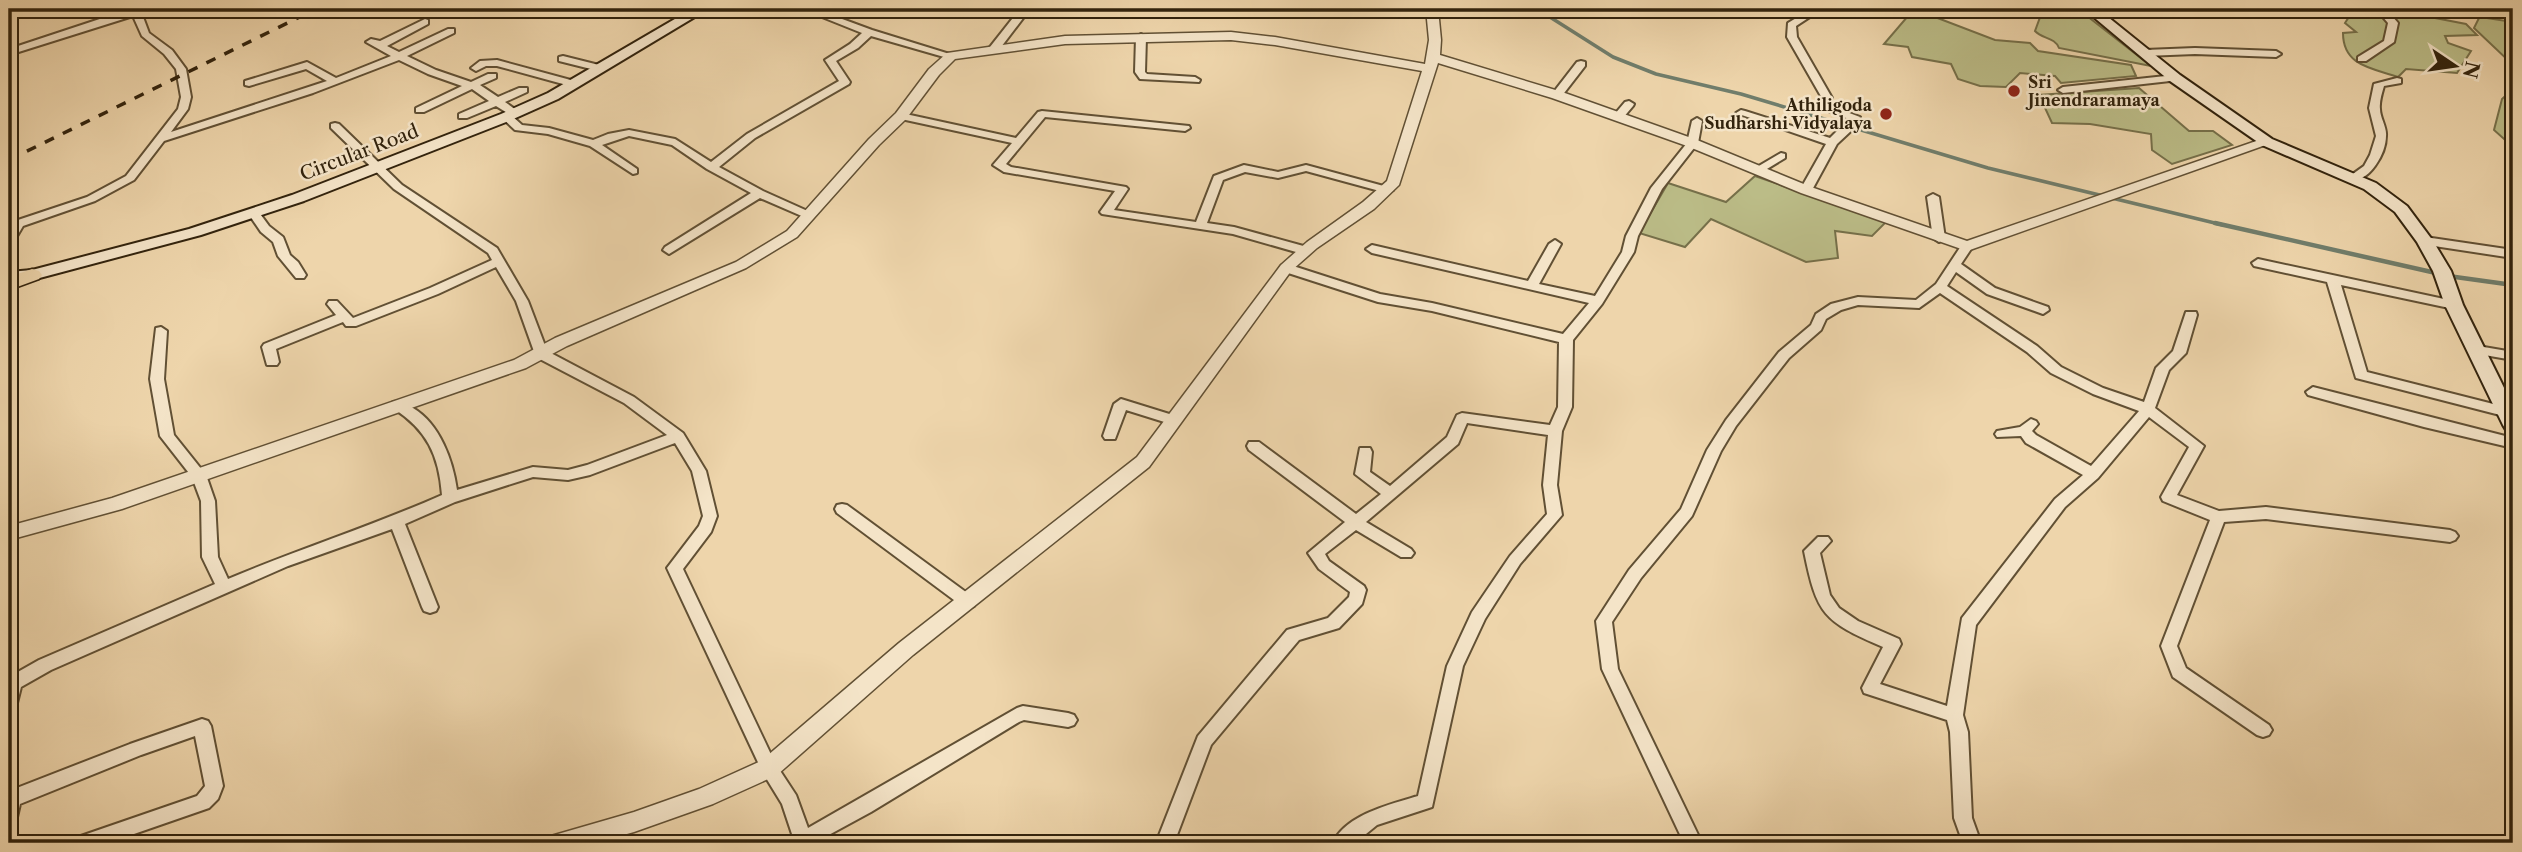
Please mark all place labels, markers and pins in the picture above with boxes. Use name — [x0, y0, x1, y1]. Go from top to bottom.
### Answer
place label: Sri Jinendraramaya — [2025, 72, 2160, 110]
marker: Sri Jinendraramaya — [2006, 83, 2022, 99]
place label: Athiligoda Sudharshi Vidyalaya — [1704, 95, 1873, 133]
marker: Athiligoda Sudharshi Vidyalaya — [1878, 106, 1894, 122]

